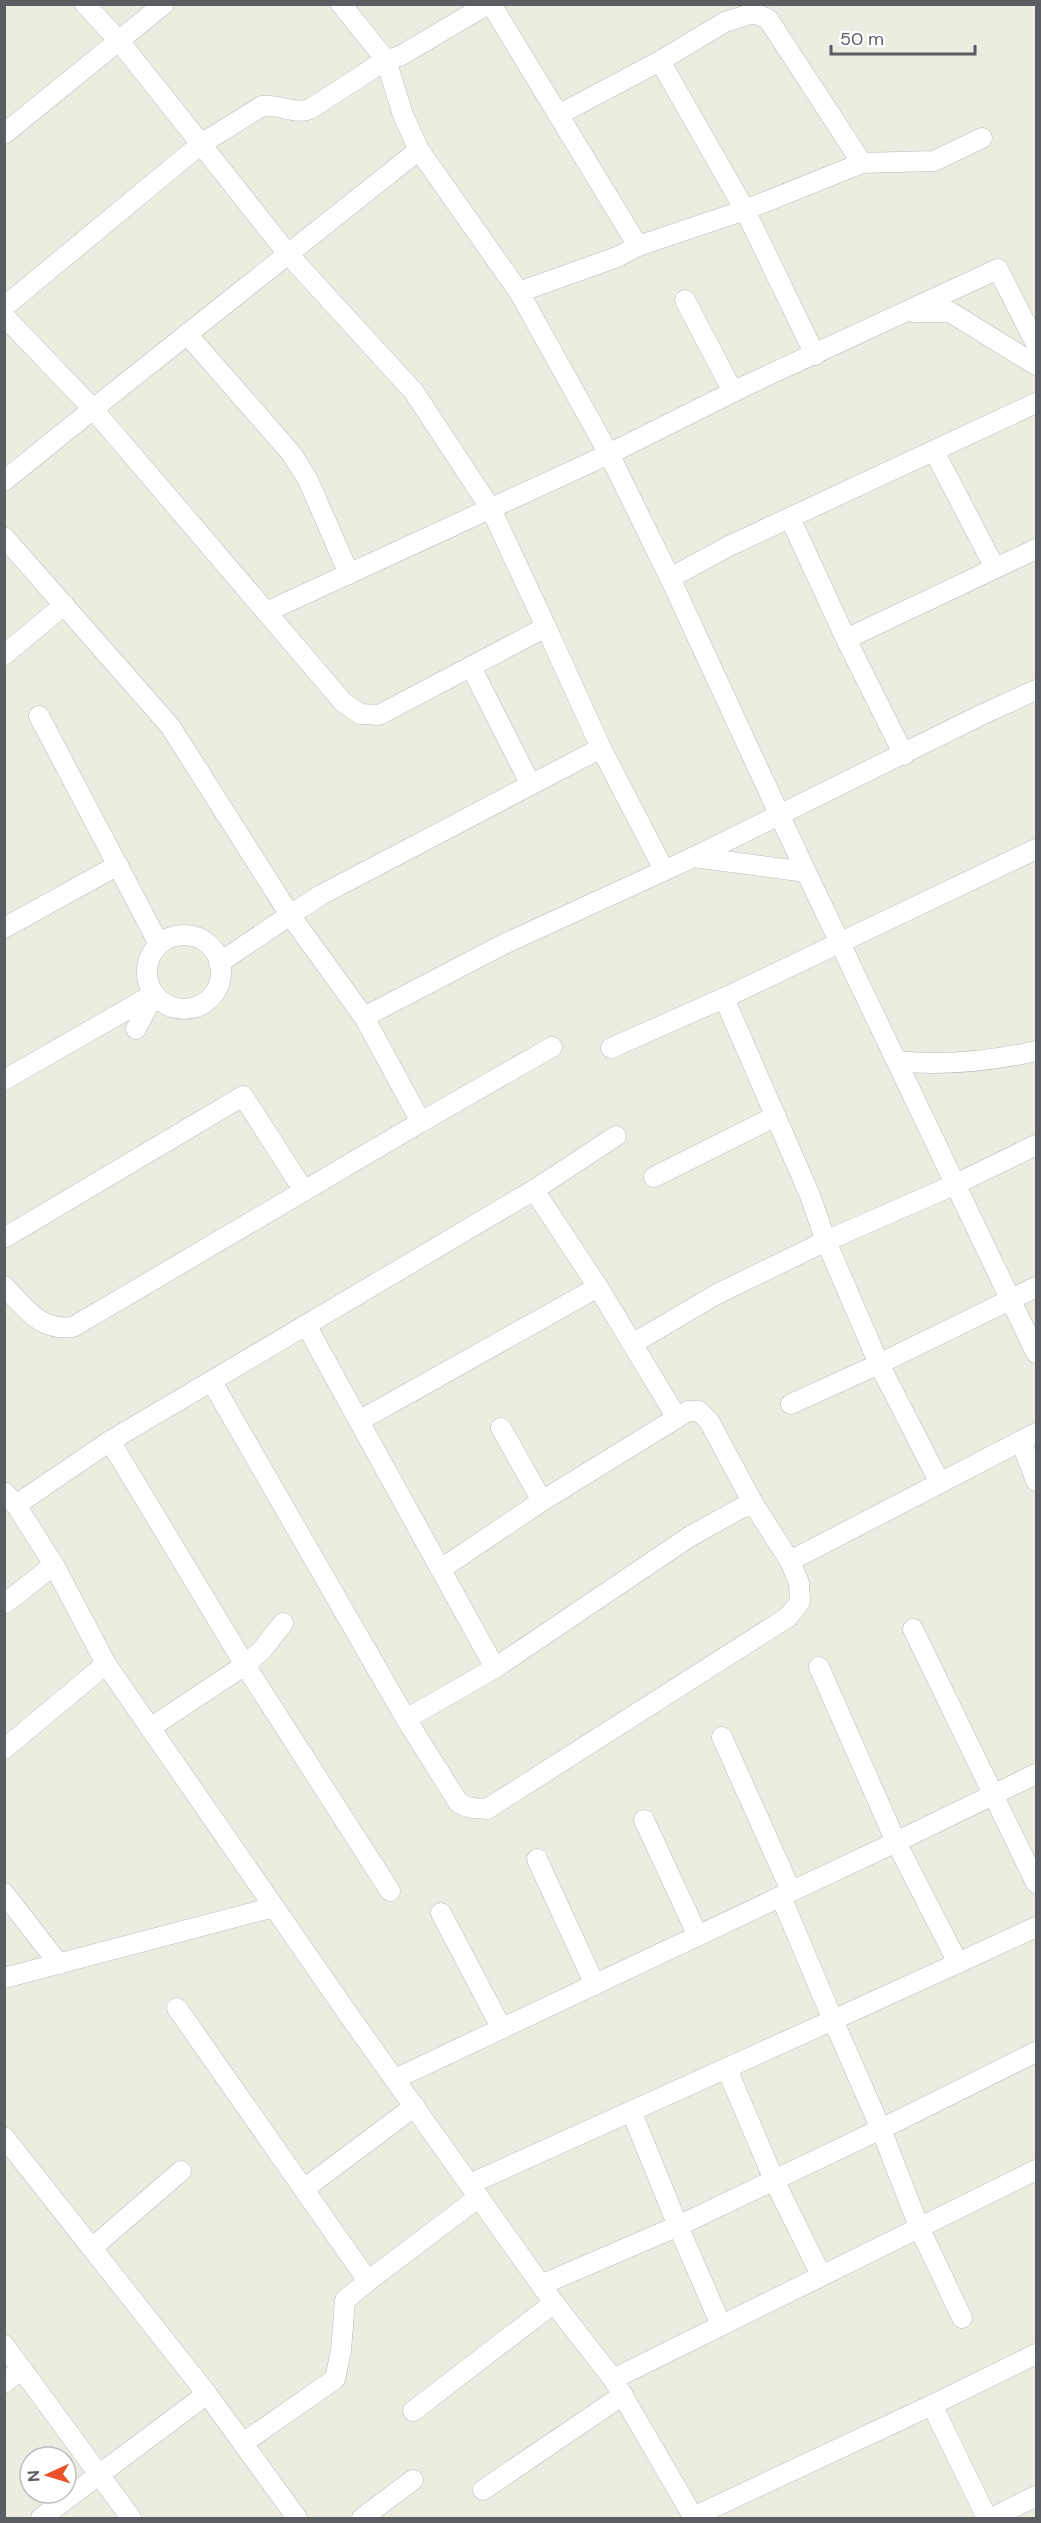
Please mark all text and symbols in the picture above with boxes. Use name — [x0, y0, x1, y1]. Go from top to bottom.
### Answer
scale bar — [831, 18, 975, 56]
text: 50 m — [840, 27, 884, 51]
north arrow — [18, 2445, 78, 2505]
text: N — [23, 2469, 44, 2483]

